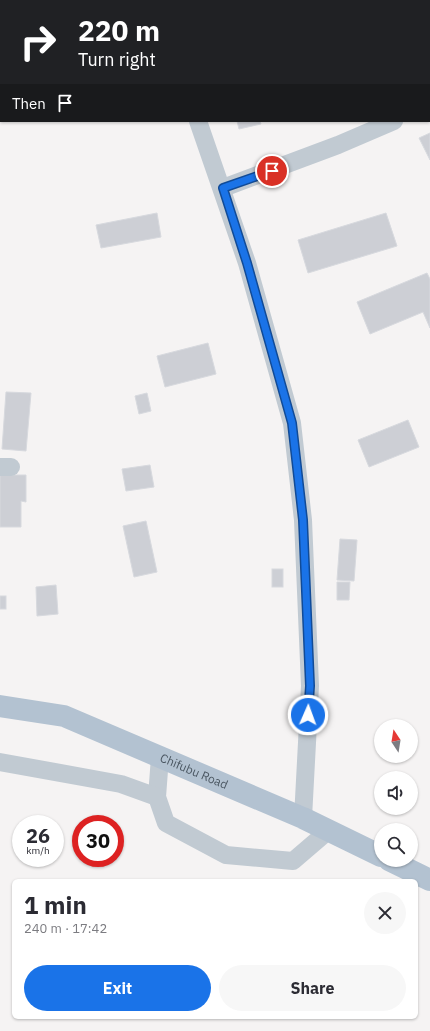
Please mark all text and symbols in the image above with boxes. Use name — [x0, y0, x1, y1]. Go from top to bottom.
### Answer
text: 220 m — [78, 12, 160, 49]
icon: right — [12, 16, 64, 68]
text: Turn right — [78, 48, 156, 71]
icon: arrive — [54, 92, 76, 114]
text: Then — [12, 94, 46, 113]
pin — [255, 154, 289, 188]
icon: arrive — [261, 160, 283, 182]
position arrow — [287, 694, 329, 736]
north arrow — [374, 719, 418, 763]
map controls — [374, 719, 418, 867]
street label: Chifubu Road — [158, 750, 230, 792]
button: sound — [374, 771, 418, 815]
speed limit sign: 30 — [72, 815, 124, 867]
text: 26 — [26, 822, 50, 849]
button: search — [374, 823, 418, 867]
text: km/h — [26, 844, 50, 857]
text: 1 min — [24, 889, 87, 921]
button: close — [364, 892, 406, 934]
text: 240 m · 17:42 — [24, 920, 107, 937]
button: Exit — [24, 965, 211, 1011]
button: Share — [219, 965, 406, 1011]

